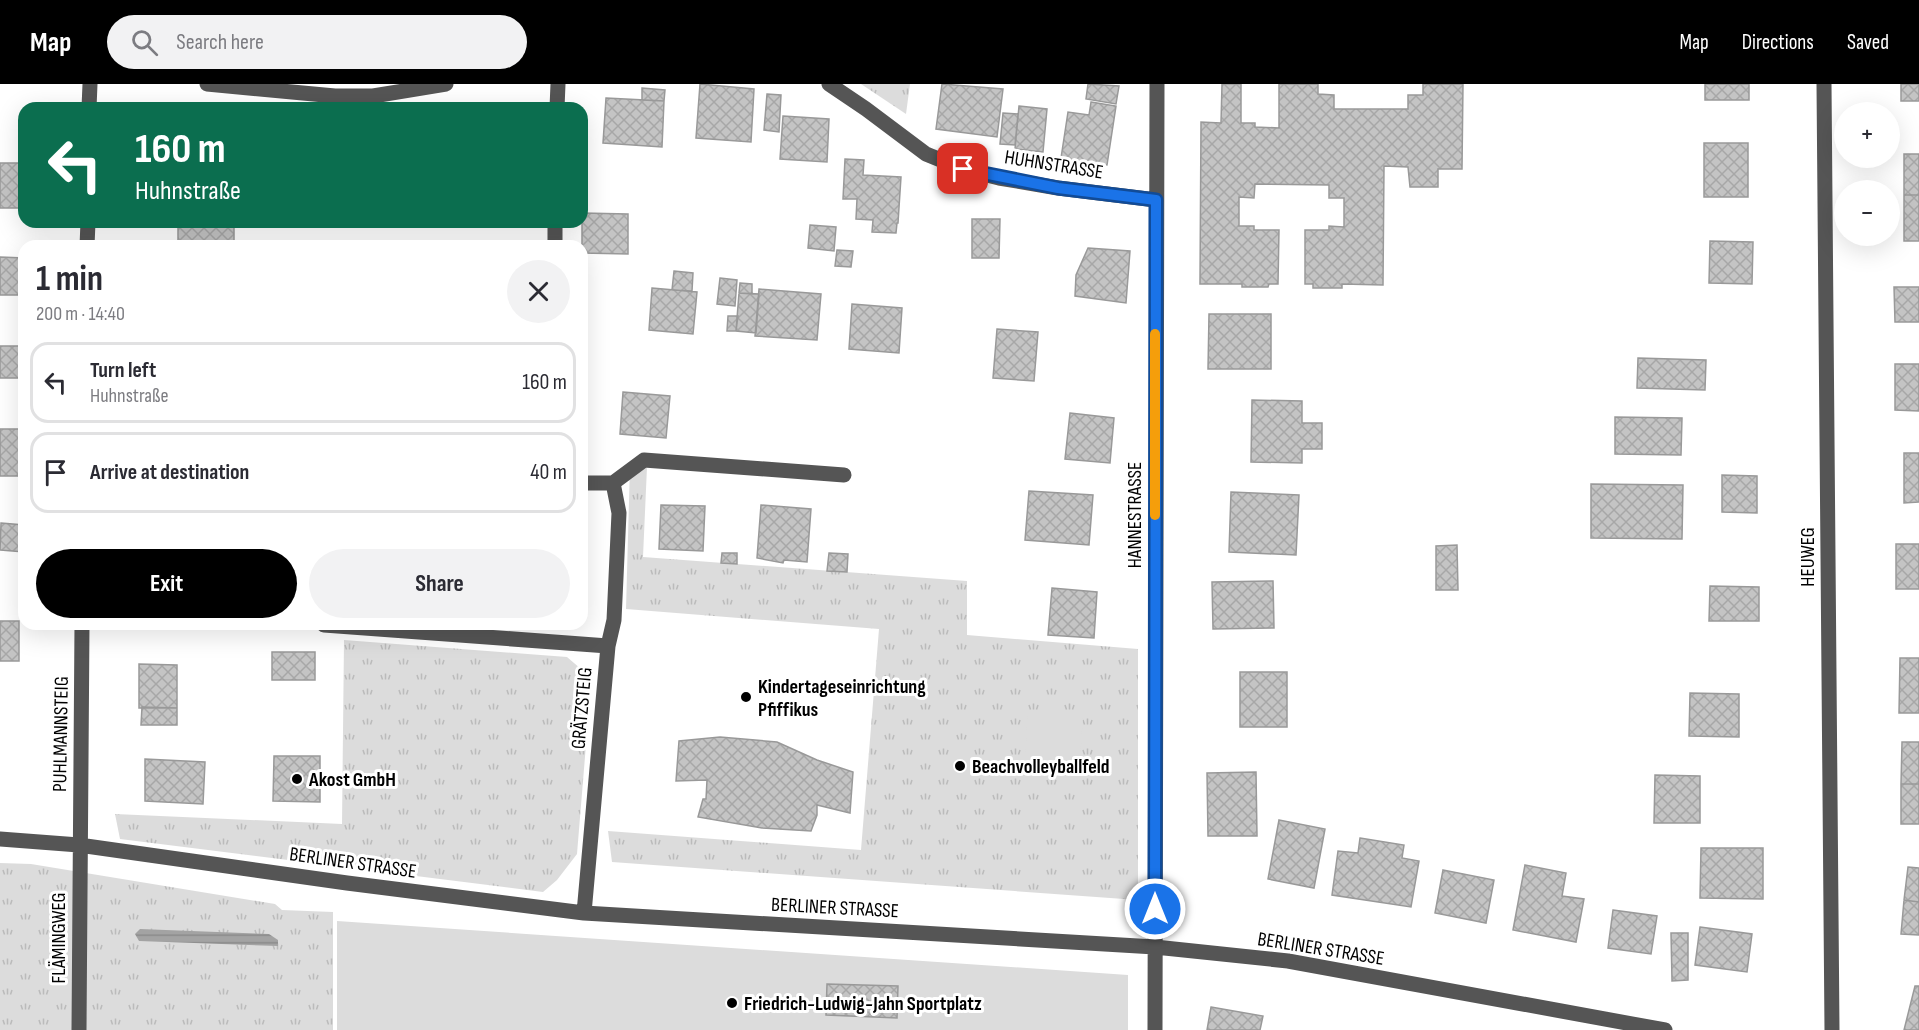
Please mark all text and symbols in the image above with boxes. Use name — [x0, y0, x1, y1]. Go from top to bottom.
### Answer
search box — [107, 15, 527, 69]
text: Map — [30, 26, 71, 59]
icon: search — [128, 26, 161, 59]
text: Search here — [176, 29, 264, 56]
text: Map — [1679, 30, 1709, 55]
text: Directions — [1742, 30, 1814, 55]
text: Saved — [1847, 30, 1889, 55]
map controls — [1834, 102, 1900, 246]
button: + — [1834, 102, 1900, 168]
text: 160 m — [135, 124, 226, 175]
icon: left — [36, 126, 114, 204]
pin — [937, 143, 988, 194]
street label: HUHNSTRASSE — [1003, 145, 1105, 185]
icon: arrive — [946, 152, 979, 185]
text: Huhnstraße — [135, 175, 241, 207]
button: − — [1834, 180, 1900, 246]
text: 1 min — [36, 258, 103, 301]
button: close — [507, 260, 570, 323]
text: 200 m · 14:40 — [36, 302, 125, 326]
text: Turn left — [90, 357, 156, 384]
icon: left — [39, 366, 72, 399]
text: 160 m — [522, 369, 567, 396]
text: Huhnstraße — [90, 384, 168, 408]
icon: arrive — [39, 456, 72, 489]
text: Arrive at destination — [90, 459, 249, 486]
text: 40 m — [530, 459, 567, 486]
street label: HANNESTRASSE — [1123, 462, 1147, 568]
street label: HEUWEG — [1796, 527, 1820, 587]
button: Exit — [36, 549, 297, 618]
button: Share — [309, 549, 570, 618]
street label: GRÄTZSTEIG — [566, 666, 598, 750]
place label: Kindertageseinrichtung Pfiffikus — [758, 675, 926, 722]
street label: PUHLMANNSTEIG — [48, 676, 74, 792]
marker: Kindertageseinrichtung Pfiffikus — [739, 690, 753, 704]
place label: Beachvolleyballfeld — [972, 755, 1109, 779]
marker: Beachvolleyballfeld — [953, 759, 967, 773]
place label: Akost GmbH — [308, 768, 396, 792]
marker: Akost GmbH — [290, 772, 304, 786]
street label: BERLINER STRASSE — [288, 842, 418, 884]
position arrow — [1123, 877, 1187, 941]
street label: FLÄMINGWEG — [47, 892, 71, 984]
street label: BERLINER STRASSE — [770, 893, 899, 923]
street label: BERLINER STRASSE — [1256, 927, 1386, 971]
place label: Friedrich-Ludwig-Jahn Sportplatz — [744, 992, 982, 1016]
marker: Friedrich-Ludwig-Jahn Sportplatz — [725, 996, 739, 1010]

